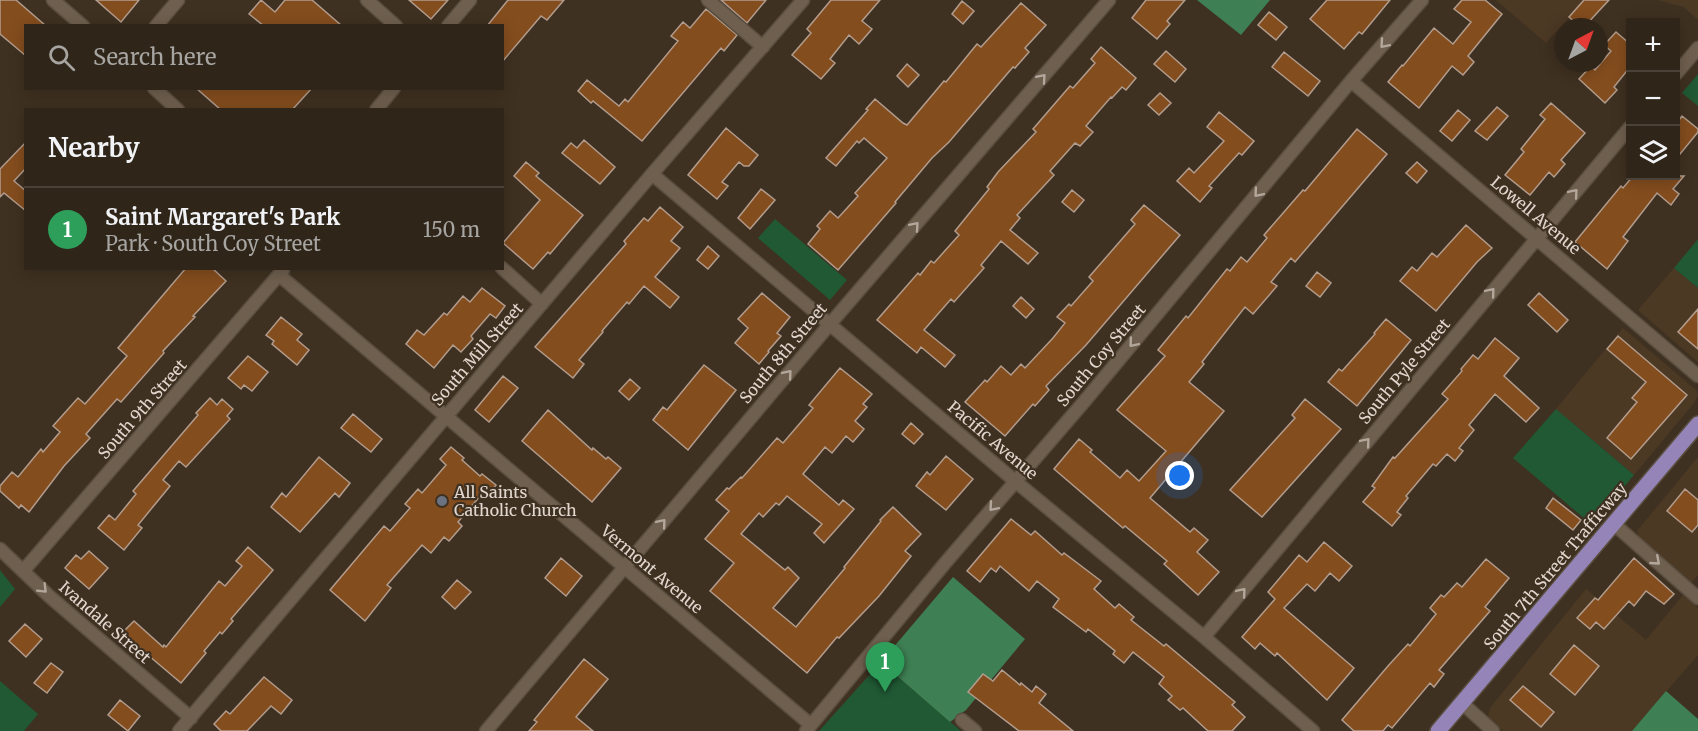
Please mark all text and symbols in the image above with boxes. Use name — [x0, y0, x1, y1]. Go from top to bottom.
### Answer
north arrow — [1554, 18, 1608, 72]
map controls — [1626, 18, 1680, 180]
button: + — [1626, 18, 1680, 72]
search box — [24, 24, 504, 90]
one-way arrow — [1380, 37, 1391, 48]
icon: search — [45, 41, 78, 74]
text: Search here — [93, 43, 216, 71]
button: − — [1626, 72, 1680, 126]
one-way arrow — [1035, 74, 1046, 85]
button: layers — [1626, 126, 1680, 180]
text: Nearby — [48, 131, 140, 164]
street label: Lowell Avenue — [1487, 172, 1585, 258]
one-way arrow — [1254, 186, 1265, 197]
one-way arrow — [1567, 189, 1578, 200]
text: Saint Margaret's Park — [105, 203, 340, 231]
text: 1 — [63, 217, 72, 242]
text: 150 m — [423, 217, 480, 242]
one-way arrow — [907, 222, 918, 233]
text: Park · South Coy Street — [105, 231, 321, 256]
one-way arrow — [1484, 288, 1495, 299]
street label: South Mill Street — [427, 298, 528, 410]
street label: South 8th Street — [735, 298, 831, 407]
street label: South Coy Street — [1052, 299, 1150, 410]
street label: South Pyle Street — [1354, 313, 1455, 428]
one-way arrow — [1129, 336, 1140, 347]
street label: South 9th Street — [93, 355, 191, 463]
one-way arrow — [780, 370, 791, 381]
street label: Pacific Avenue — [944, 397, 1042, 483]
one-way arrow — [1359, 438, 1370, 449]
your location — [1165, 461, 1194, 490]
street label: South 7th Street Trafficway — [1479, 478, 1631, 654]
place label: All Saints Catholic Church — [453, 482, 577, 520]
marker: All Saints Catholic Church — [435, 494, 449, 508]
one-way arrow — [989, 500, 1000, 511]
one-way arrow — [654, 519, 665, 530]
street label: Vermont Avenue — [596, 520, 707, 617]
one-way arrow — [1649, 554, 1660, 565]
street label: Ivandale Street — [55, 577, 156, 668]
one-way arrow — [35, 582, 46, 593]
one-way arrow — [1234, 588, 1245, 599]
pin: 1 — [866, 642, 904, 692]

